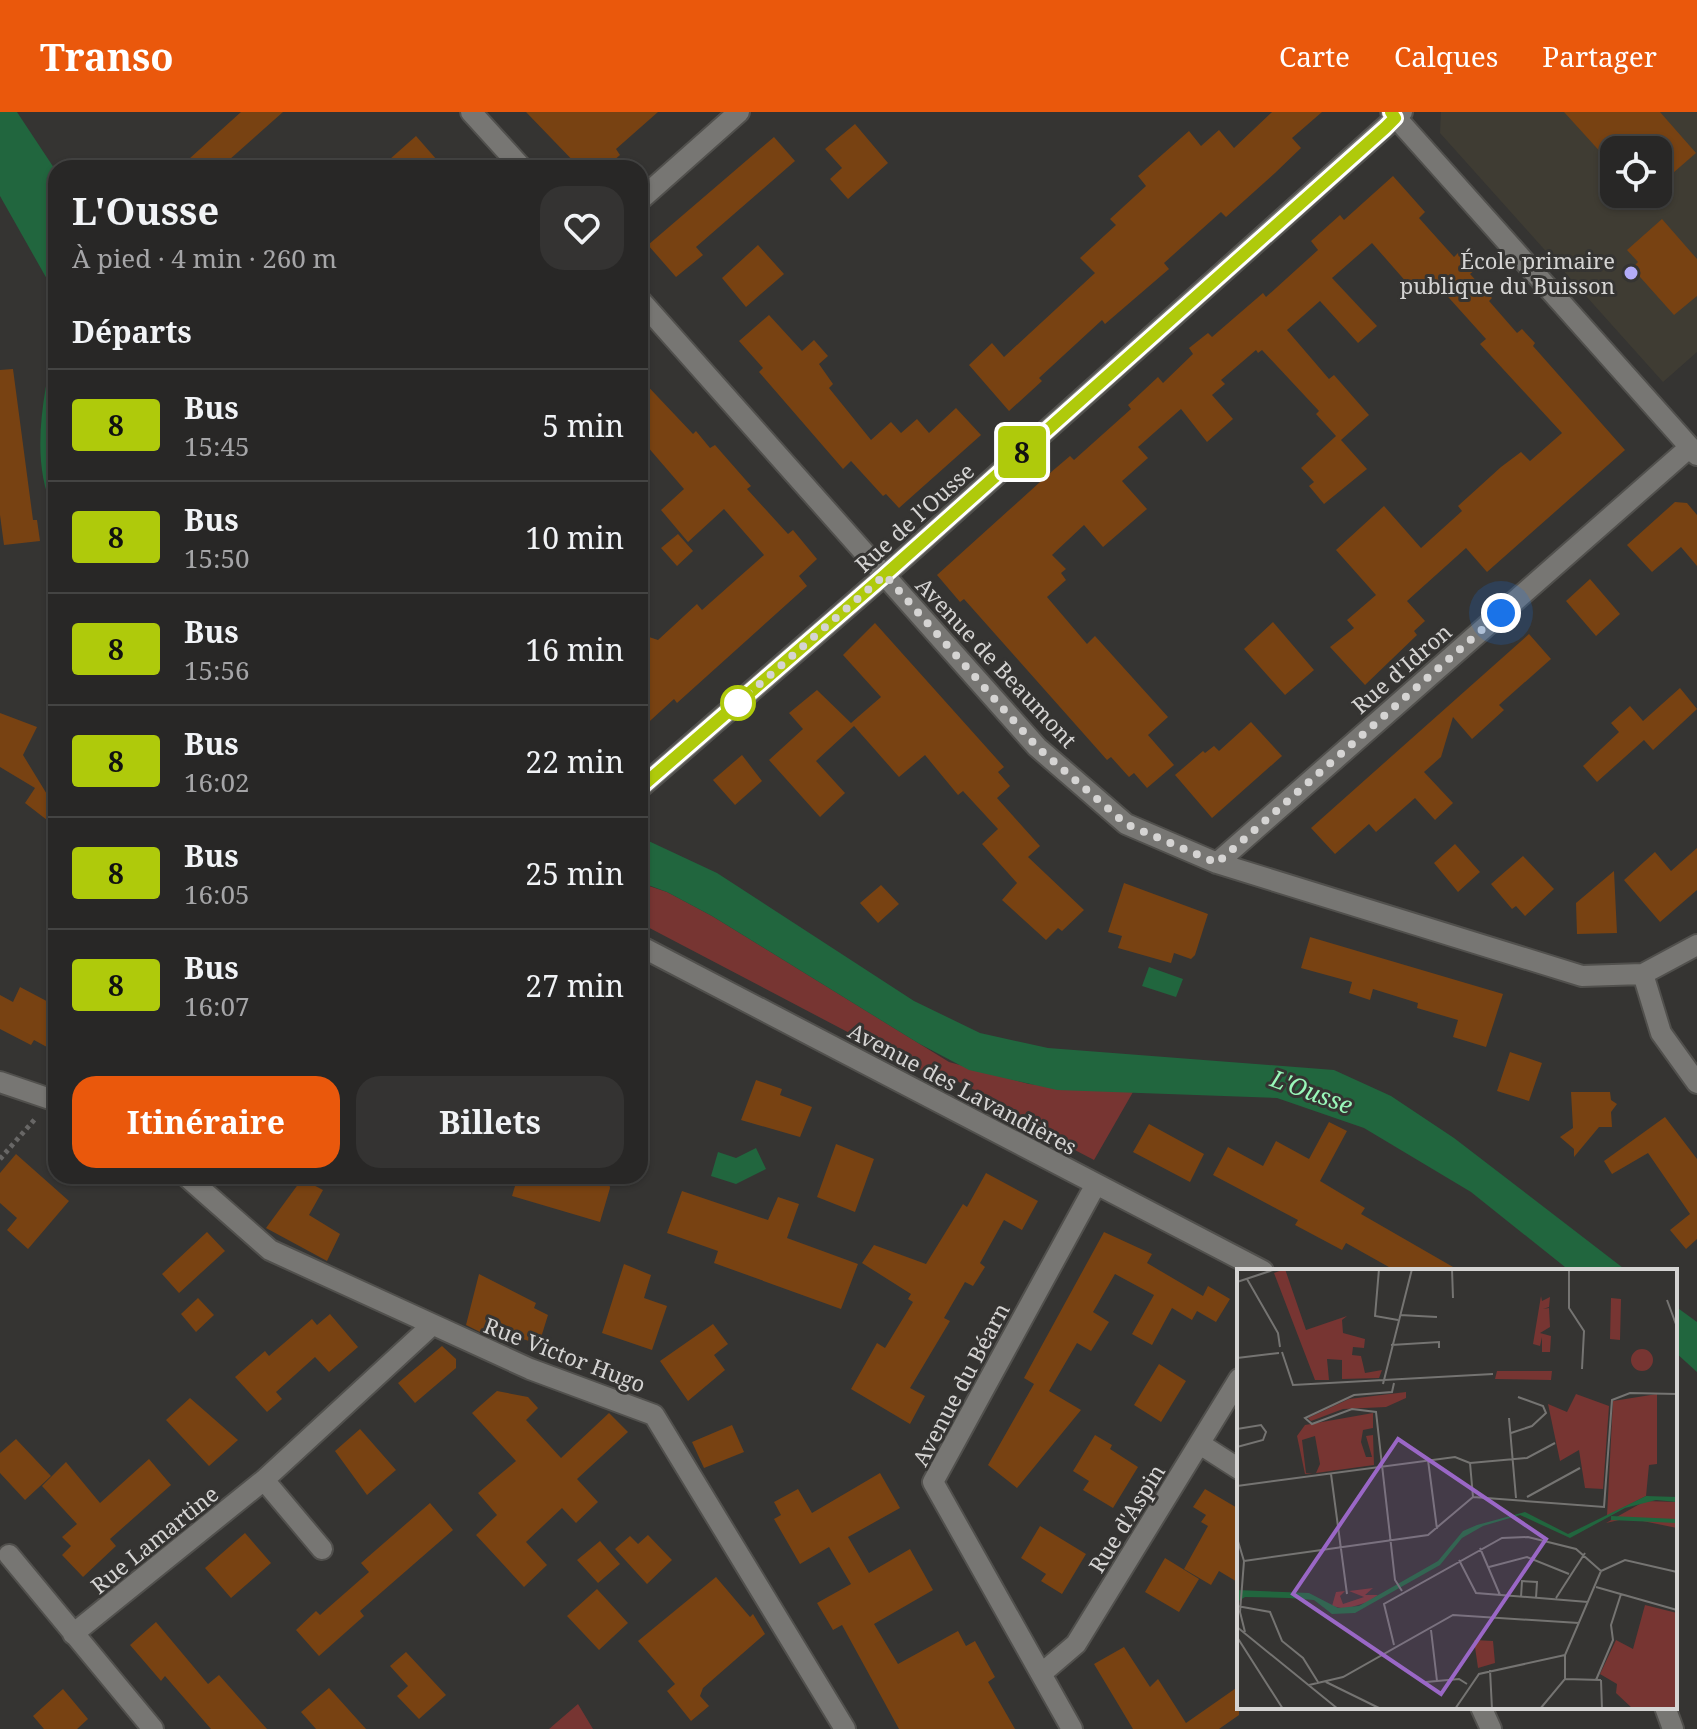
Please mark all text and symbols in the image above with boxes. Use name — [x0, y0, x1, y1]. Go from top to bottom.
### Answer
text: Transo — [40, 30, 174, 82]
text: Carte — [1279, 37, 1350, 75]
text: Calques — [1394, 37, 1498, 75]
text: Partager — [1542, 37, 1657, 75]
map controls — [1600, 136, 1672, 208]
button: locate — [1600, 136, 1672, 208]
text: L'Ousse — [72, 184, 219, 236]
button: heart — [540, 186, 624, 270]
text: À pied · 4 min · 260 m — [72, 240, 337, 276]
place label: École primaire publique du Buisson — [1400, 245, 1615, 300]
marker: École primaire publique du Buisson — [1622, 264, 1640, 282]
text: Départs — [72, 311, 192, 352]
text: Bus — [184, 387, 239, 428]
text: 5 min — [542, 405, 624, 446]
text: 8 — [108, 406, 124, 444]
line badge: 8 — [996, 426, 1048, 478]
text: 15:45 — [184, 428, 250, 464]
text: 8 — [1014, 433, 1030, 471]
street label: Rue de l'Ousse — [848, 456, 980, 578]
text: Bus — [184, 499, 239, 540]
text: 10 min — [525, 517, 624, 558]
text: 8 — [108, 518, 124, 556]
text: 15:50 — [184, 540, 250, 576]
street label: Avenue de Beaumont — [910, 570, 1084, 754]
your location — [1481, 593, 1521, 633]
text: Bus — [184, 611, 239, 652]
street label: Rue d'Idron — [1345, 616, 1457, 720]
text: 16 min — [525, 629, 624, 670]
text: 8 — [108, 630, 124, 668]
text: 15:56 — [184, 652, 250, 688]
unlabelled marker — [721, 686, 755, 720]
text: Bus — [184, 723, 239, 764]
text: 22 min — [525, 741, 624, 782]
text: 8 — [108, 742, 124, 780]
text: 16:02 — [184, 764, 250, 800]
text: Bus — [184, 835, 239, 876]
text: 25 min — [525, 853, 624, 894]
text: 8 — [108, 854, 124, 892]
text: 16:05 — [184, 876, 250, 912]
text: Bus — [184, 947, 239, 988]
text: 27 min — [525, 965, 624, 1006]
text: 8 — [108, 966, 124, 1004]
text: 16:07 — [184, 988, 250, 1024]
street label: Avenue des Lavandières — [843, 1015, 1083, 1161]
water label: L'Ousse — [1265, 1061, 1358, 1121]
button: Itinéraire — [72, 1076, 340, 1168]
button: Billets — [356, 1076, 624, 1168]
inset map — [1237, 1269, 1677, 1709]
street label: Avenue du Béarn — [904, 1297, 1016, 1471]
street label: Rue Victor Hugo — [480, 1309, 650, 1399]
street label: Rue d'Aspin — [1081, 1458, 1171, 1578]
street label: Rue Lamartine — [84, 1478, 224, 1600]

